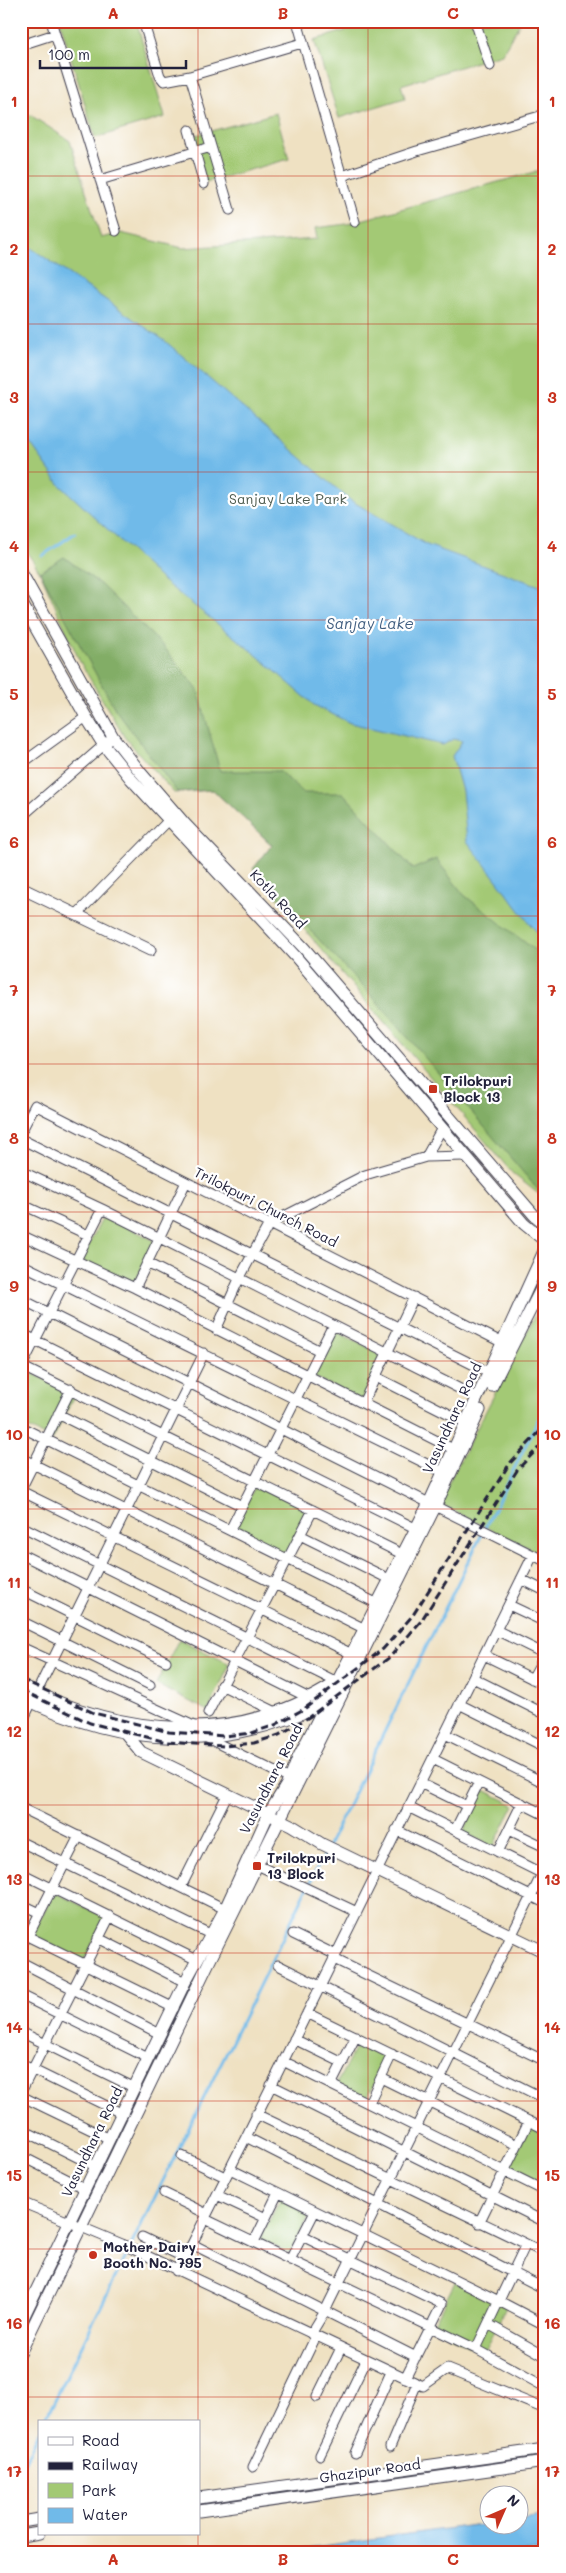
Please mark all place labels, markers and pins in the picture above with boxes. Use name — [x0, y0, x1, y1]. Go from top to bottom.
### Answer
place label: Trilokpuri Block 13 — [443, 1071, 512, 1106]
marker: Trilokpuri Block 13 — [427, 1083, 439, 1095]
place label: Trilokpuri 13 Block — [267, 1848, 336, 1883]
marker: Trilokpuri 13 Block — [251, 1860, 263, 1872]
place label: Mother Dairy Booth No. 795 — [103, 2237, 202, 2272]
marker: Mother Dairy Booth No. 795 — [87, 2249, 99, 2261]

